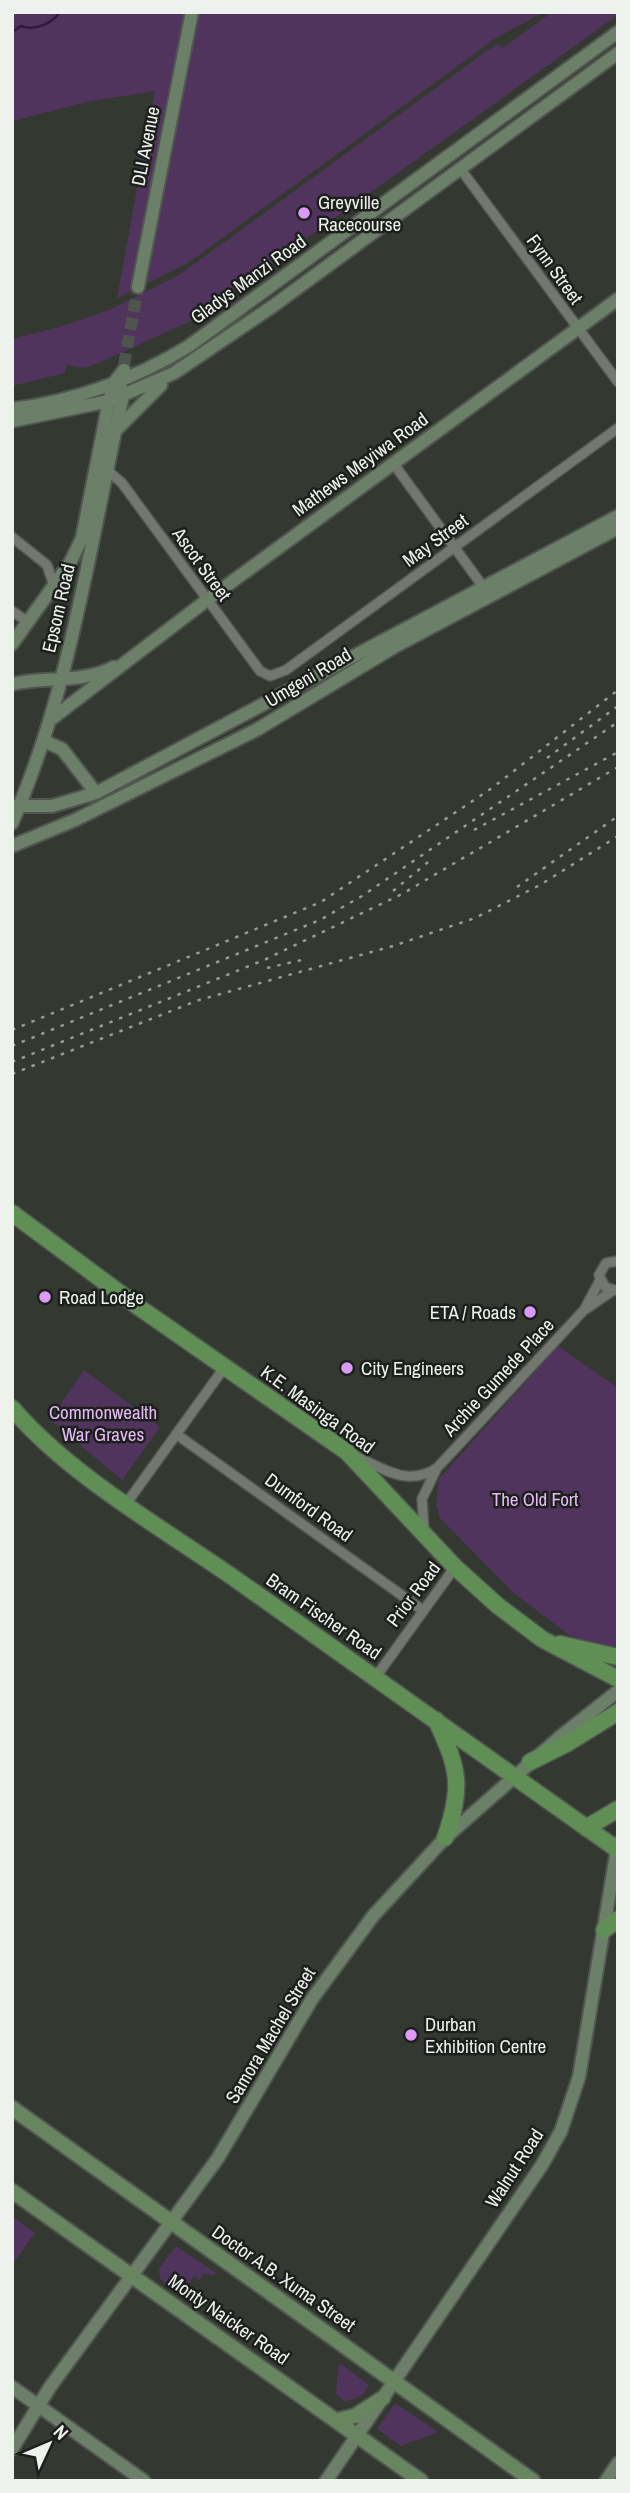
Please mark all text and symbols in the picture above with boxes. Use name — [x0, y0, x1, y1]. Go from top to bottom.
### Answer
street label: DLI Avenue — [125, 104, 165, 188]
place label: Greyville Racecourse — [318, 189, 401, 237]
marker: Greyville Racecourse — [296, 205, 312, 221]
street label: Gladys Manzi Road — [185, 228, 311, 330]
street label: Fynn Street — [521, 229, 590, 310]
street label: Mathews Meyiwa Road — [287, 406, 433, 522]
street label: May Street — [397, 507, 474, 573]
street label: Ascot Street — [166, 521, 238, 607]
street label: Epsom Road — [35, 561, 81, 655]
street label: Umgeni Road — [260, 641, 356, 713]
place label: Road Lodge — [59, 1284, 144, 1310]
marker: Road Lodge — [37, 1289, 53, 1305]
place label: ETA / Roads — [430, 1299, 516, 1325]
marker: ETA / Roads — [522, 1304, 538, 1320]
street label: Archie Gumede Place — [436, 1312, 559, 1442]
place label: City Engineers — [361, 1355, 464, 1381]
street label: K.E. Masinga Road — [256, 1359, 380, 1459]
marker: City Engineers — [339, 1360, 355, 1376]
park label: Commonwealth War Graves — [49, 1399, 157, 1447]
street label: Durnford Road — [260, 1466, 358, 1548]
park label: The Old Fort — [492, 1486, 579, 1512]
street label: Prior Road — [380, 1556, 446, 1632]
street label: Bram Fischer Road — [261, 1567, 387, 1665]
street label: Samora Machel Street — [219, 1961, 321, 2108]
place label: Durban Exhibition Centre — [425, 2011, 546, 2059]
marker: Durban Exhibition Centre — [403, 2027, 419, 2043]
street label: Walnut Road — [479, 2123, 549, 2213]
street label: Doctor A.B. Xuma Street — [207, 2219, 362, 2338]
street label: Monty Naicker Road — [163, 2268, 295, 2370]
north arrow — [14, 2409, 84, 2479]
text: N — [48, 2419, 74, 2445]

